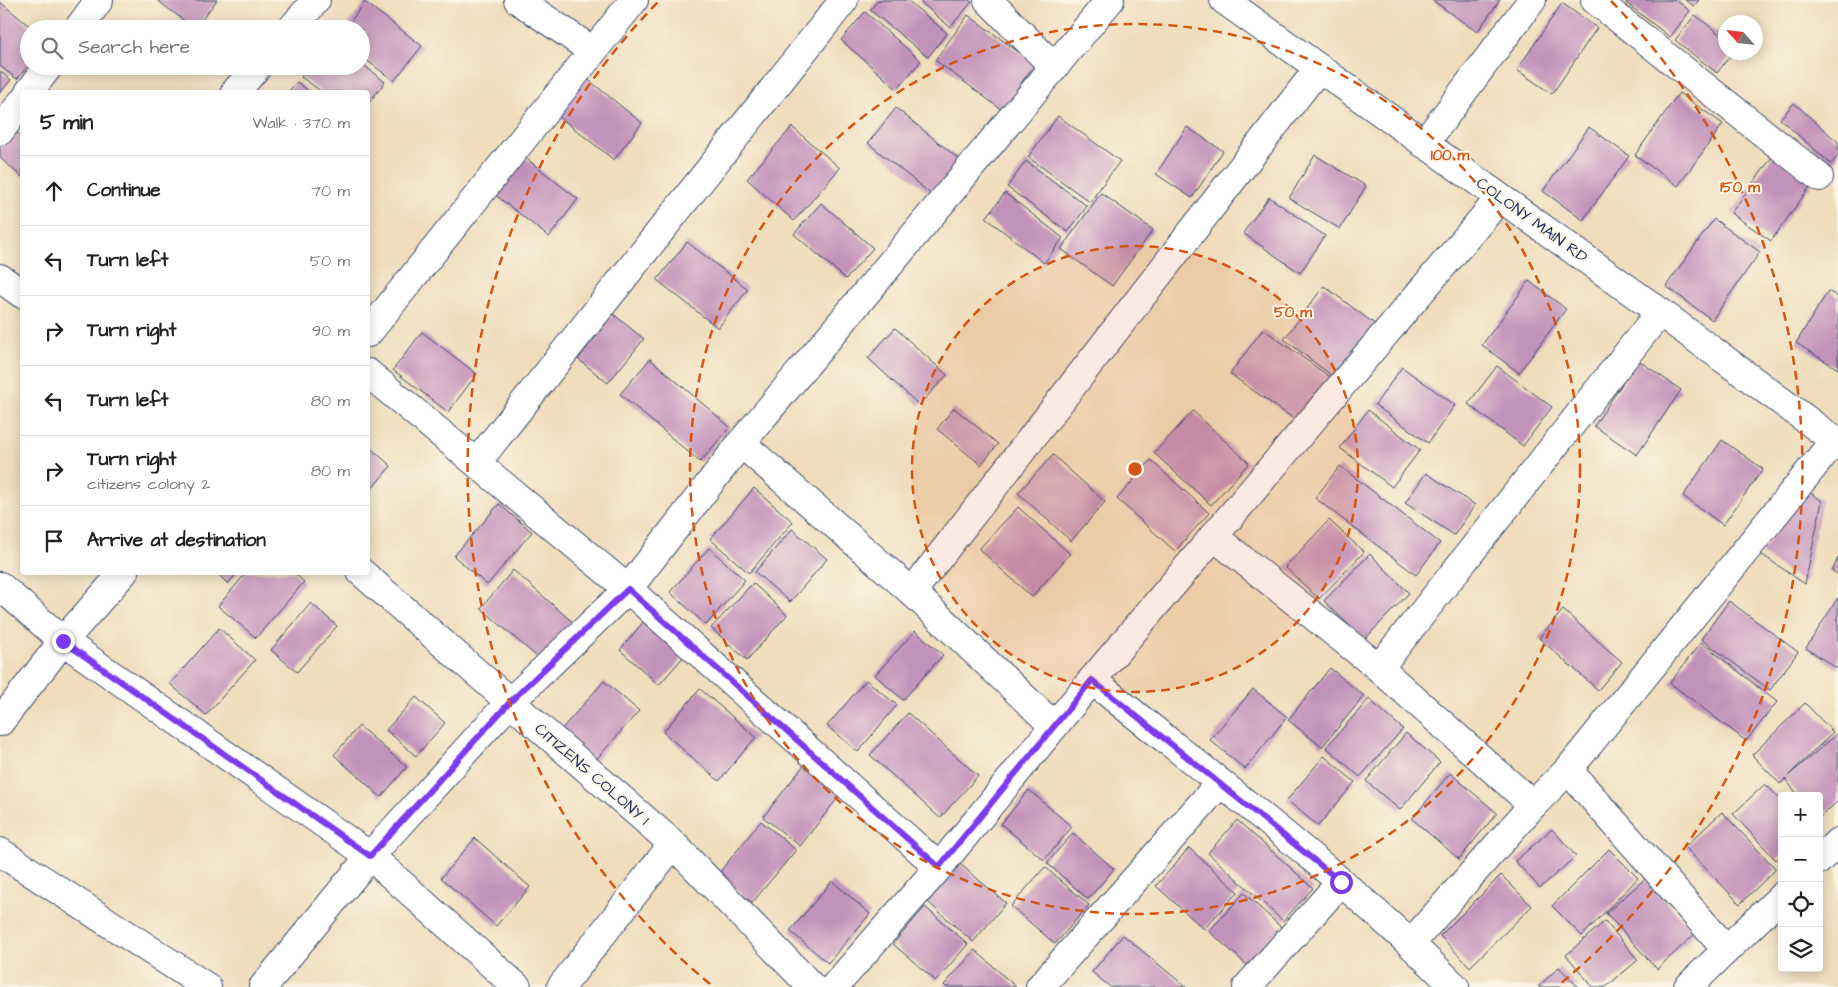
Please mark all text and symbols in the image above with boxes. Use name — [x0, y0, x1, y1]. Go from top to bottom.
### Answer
north arrow — [1718, 15, 1763, 60]
search box — [20, 20, 370, 75]
icon: search — [38, 34, 66, 62]
text: Search here — [78, 34, 190, 61]
text: 5 min — [40, 108, 93, 137]
text: Walk · 370 m — [252, 112, 350, 134]
text: 100 m — [1431, 145, 1470, 166]
street label: COLONY MAIN RD — [1472, 172, 1592, 268]
icon: ahead — [40, 177, 68, 205]
text: Continue — [87, 177, 161, 204]
text: 150 m — [1720, 177, 1760, 198]
text: 70 m — [311, 180, 350, 202]
icon: left — [40, 247, 68, 275]
text: Turn left — [87, 247, 168, 274]
text: 50 m — [310, 250, 350, 272]
text: 50 m — [1274, 302, 1312, 323]
icon: right — [40, 317, 68, 345]
text: Turn right — [87, 317, 176, 344]
text: 90 m — [312, 320, 350, 342]
icon: left — [40, 387, 68, 415]
text: Turn left — [87, 387, 168, 414]
text: 80 m — [311, 390, 350, 412]
text: Turn right — [87, 446, 176, 473]
icon: right — [40, 457, 68, 485]
text: 80 m — [311, 460, 350, 482]
centre of rings — [1126, 460, 1144, 478]
text: citizens colony 2 — [87, 473, 210, 495]
icon: arrive — [40, 527, 68, 555]
text: Arrive at destination — [87, 527, 266, 554]
route end — [52, 630, 75, 653]
street label: CITIZENS COLONY 1 — [530, 718, 654, 830]
map controls — [1778, 792, 1823, 972]
button: + — [1778, 792, 1823, 837]
button: − — [1778, 837, 1823, 882]
route start — [1330, 871, 1353, 894]
button: locate — [1778, 882, 1823, 927]
button: layers — [1778, 927, 1823, 972]

